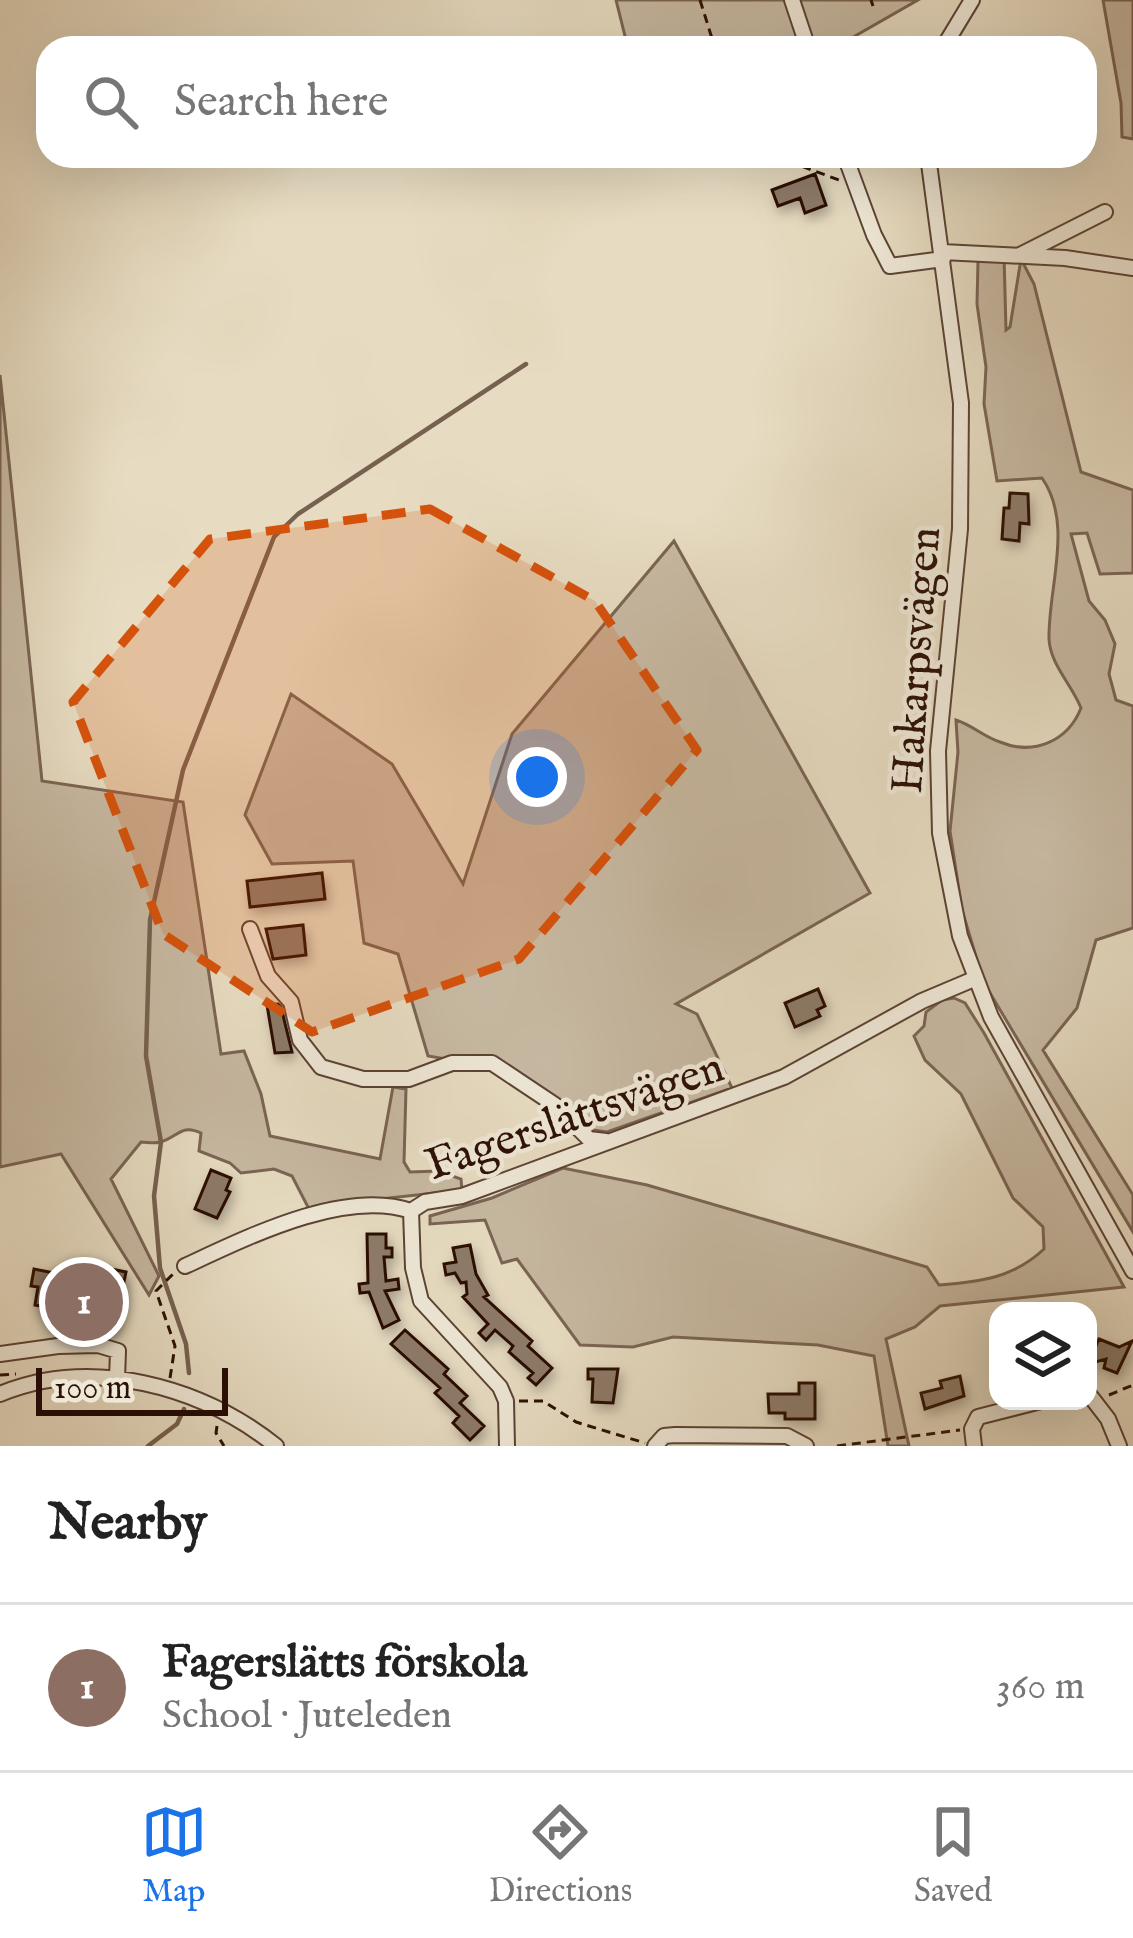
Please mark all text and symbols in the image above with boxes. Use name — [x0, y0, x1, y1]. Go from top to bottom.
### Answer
search box — [36, 36, 1097, 168]
icon: search — [78, 69, 144, 135]
text: Search here — [174, 74, 388, 131]
street label: Hakarpsvägen — [880, 525, 955, 795]
your location — [507, 747, 567, 807]
street label: Fagerslättsvägen — [419, 1040, 732, 1195]
pin: 1 — [45, 1257, 123, 1347]
map controls — [989, 1302, 1097, 1410]
button: layers — [989, 1302, 1097, 1410]
scale bar — [36, 1362, 228, 1415]
text: 100 m — [54, 1368, 131, 1410]
text: Nearby — [48, 1492, 207, 1557]
text: Fagerslätts förskola — [162, 1635, 527, 1692]
text: 1 — [80, 1663, 94, 1712]
text: 360 m — [996, 1663, 1085, 1712]
text: School · Juteleden — [162, 1692, 452, 1741]
tab: Map — [141, 1799, 207, 1913]
tab: Directions — [489, 1799, 632, 1913]
tab: Saved — [914, 1799, 992, 1913]

